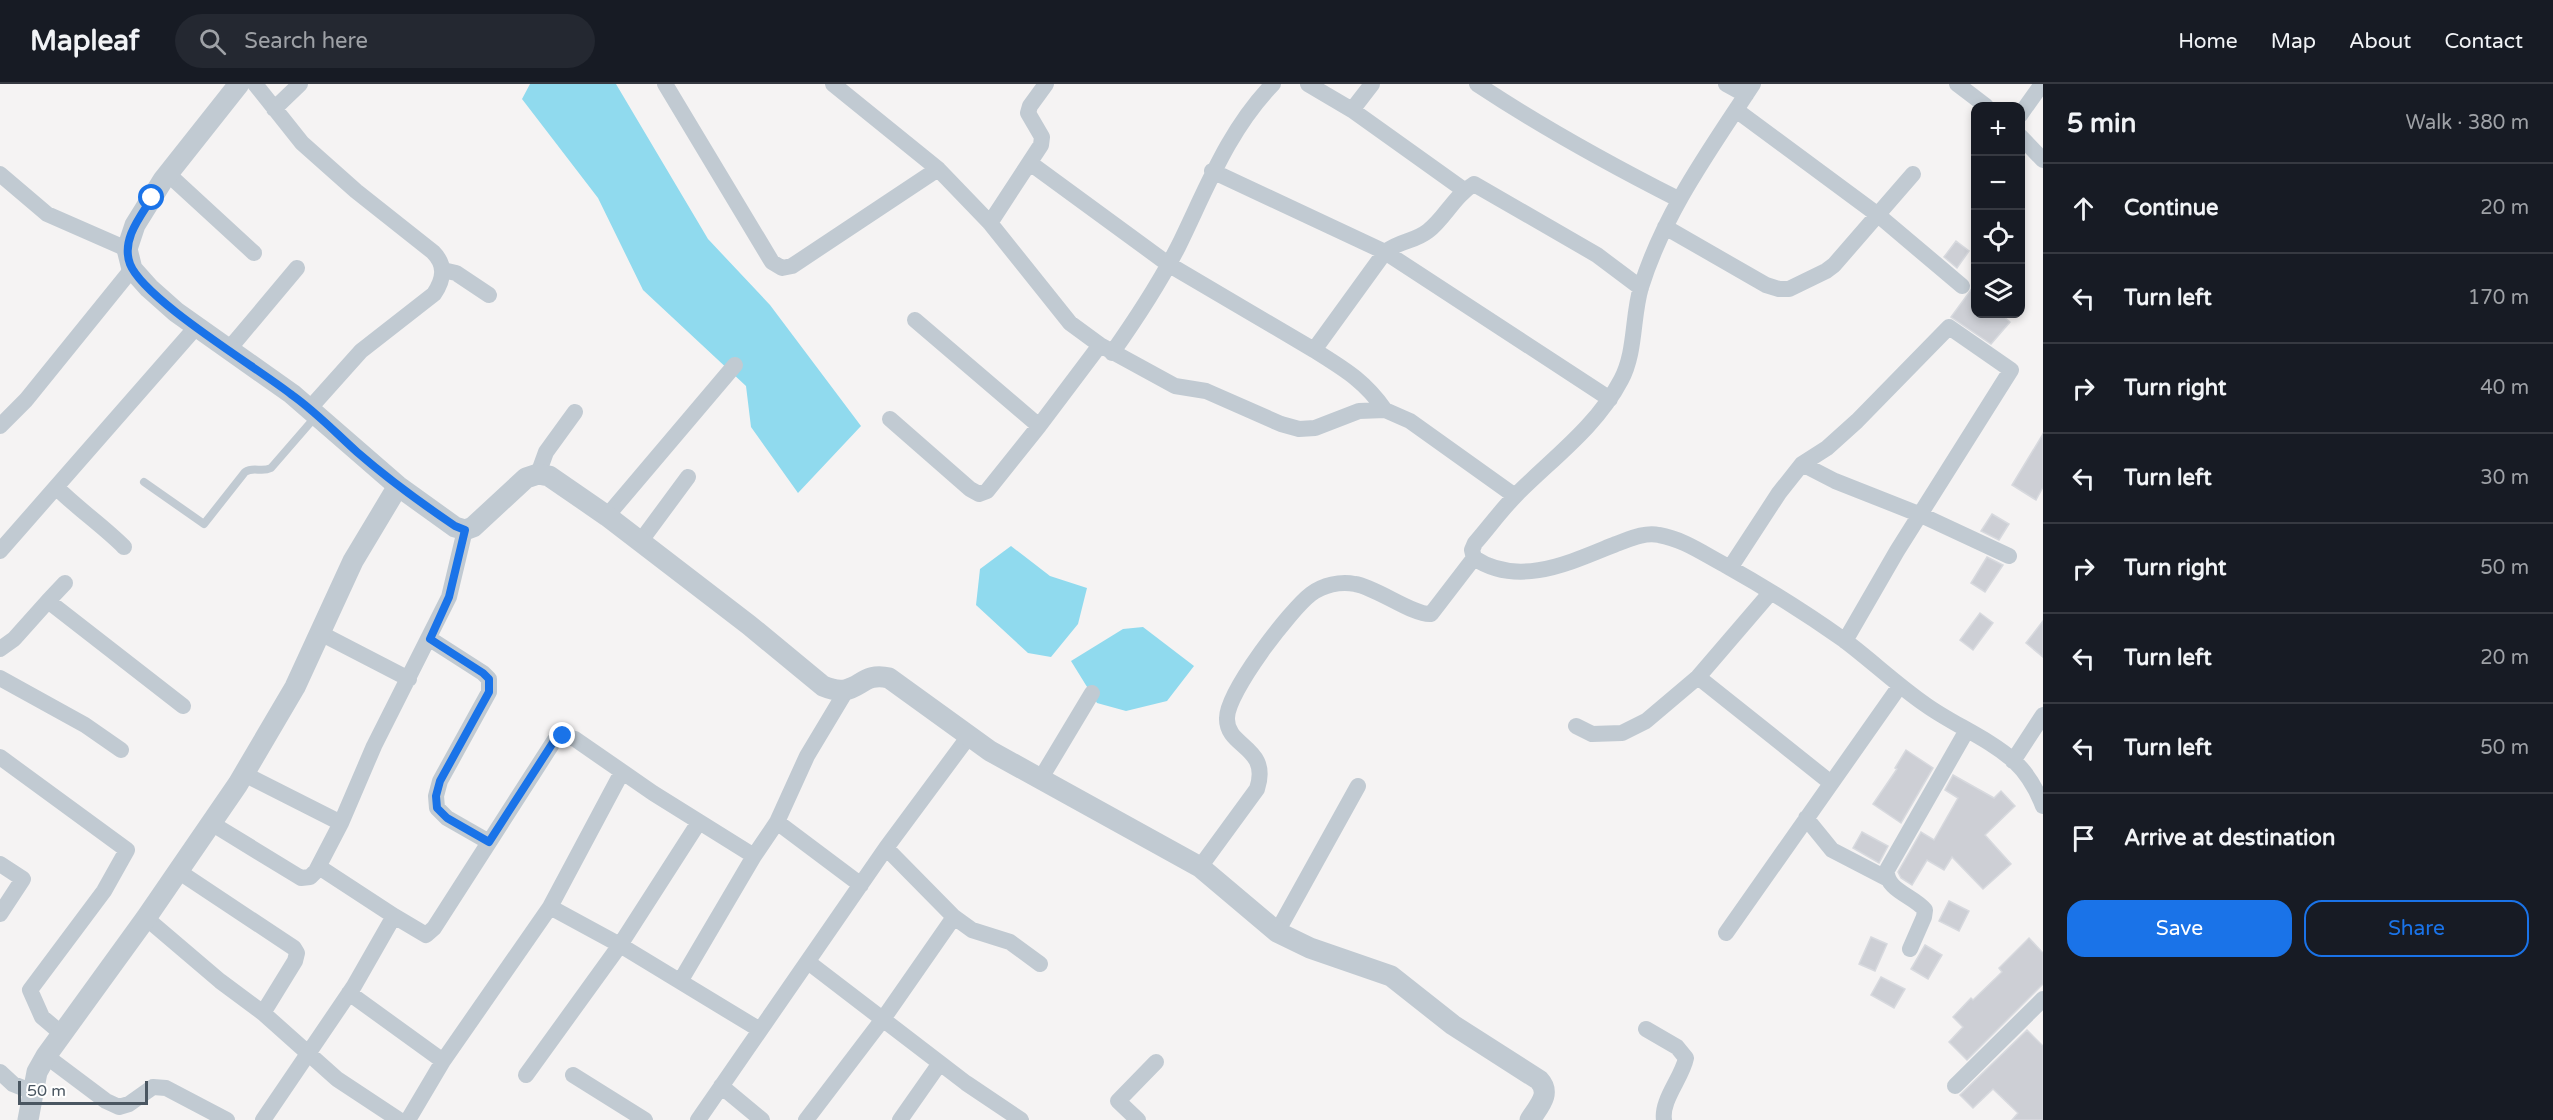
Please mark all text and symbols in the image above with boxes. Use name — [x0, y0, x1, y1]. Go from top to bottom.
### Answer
search box — [175, 14, 595, 68]
text: Mapleaf — [30, 24, 139, 58]
icon: search — [196, 25, 229, 58]
text: Search here — [244, 28, 368, 54]
text: Home — [2178, 29, 2238, 54]
text: Map — [2271, 29, 2316, 54]
text: About — [2349, 29, 2411, 54]
text: Contact — [2444, 29, 2523, 54]
map controls — [1971, 102, 2025, 318]
button: + — [1971, 102, 2025, 156]
text: 5 min — [2067, 108, 2136, 139]
text: Walk · 380 m — [2406, 111, 2529, 135]
button: − — [1971, 156, 2025, 210]
route start — [138, 184, 164, 210]
icon: ahead — [2067, 192, 2100, 225]
text: Continue — [2124, 195, 2219, 221]
text: 20 m — [2480, 196, 2529, 220]
button: locate — [1971, 210, 2025, 264]
button: layers — [1971, 264, 2025, 318]
icon: left — [2067, 282, 2100, 315]
text: Turn left — [2124, 285, 2212, 311]
text: 170 m — [2468, 286, 2529, 310]
icon: right — [2067, 372, 2100, 405]
text: Turn right — [2124, 375, 2226, 401]
text: 40 m — [2480, 376, 2529, 400]
icon: left — [2067, 462, 2100, 495]
text: Turn left — [2124, 465, 2212, 491]
text: 30 m — [2480, 466, 2529, 490]
icon: right — [2067, 552, 2100, 585]
text: Turn right — [2124, 555, 2226, 581]
text: 50 m — [2480, 556, 2529, 580]
icon: left — [2067, 642, 2100, 675]
text: Turn left — [2124, 645, 2212, 671]
text: 20 m — [2480, 646, 2529, 670]
route end — [549, 722, 575, 748]
icon: left — [2067, 732, 2100, 765]
text: Turn left — [2124, 735, 2212, 761]
text: 50 m — [2480, 736, 2529, 760]
icon: arrive — [2067, 822, 2100, 855]
text: Arrive at destination — [2124, 825, 2335, 851]
button: Save — [2067, 900, 2292, 957]
button: Share — [2304, 900, 2529, 957]
scale bar — [18, 1078, 148, 1106]
text: 50 m — [27, 1081, 66, 1101]

